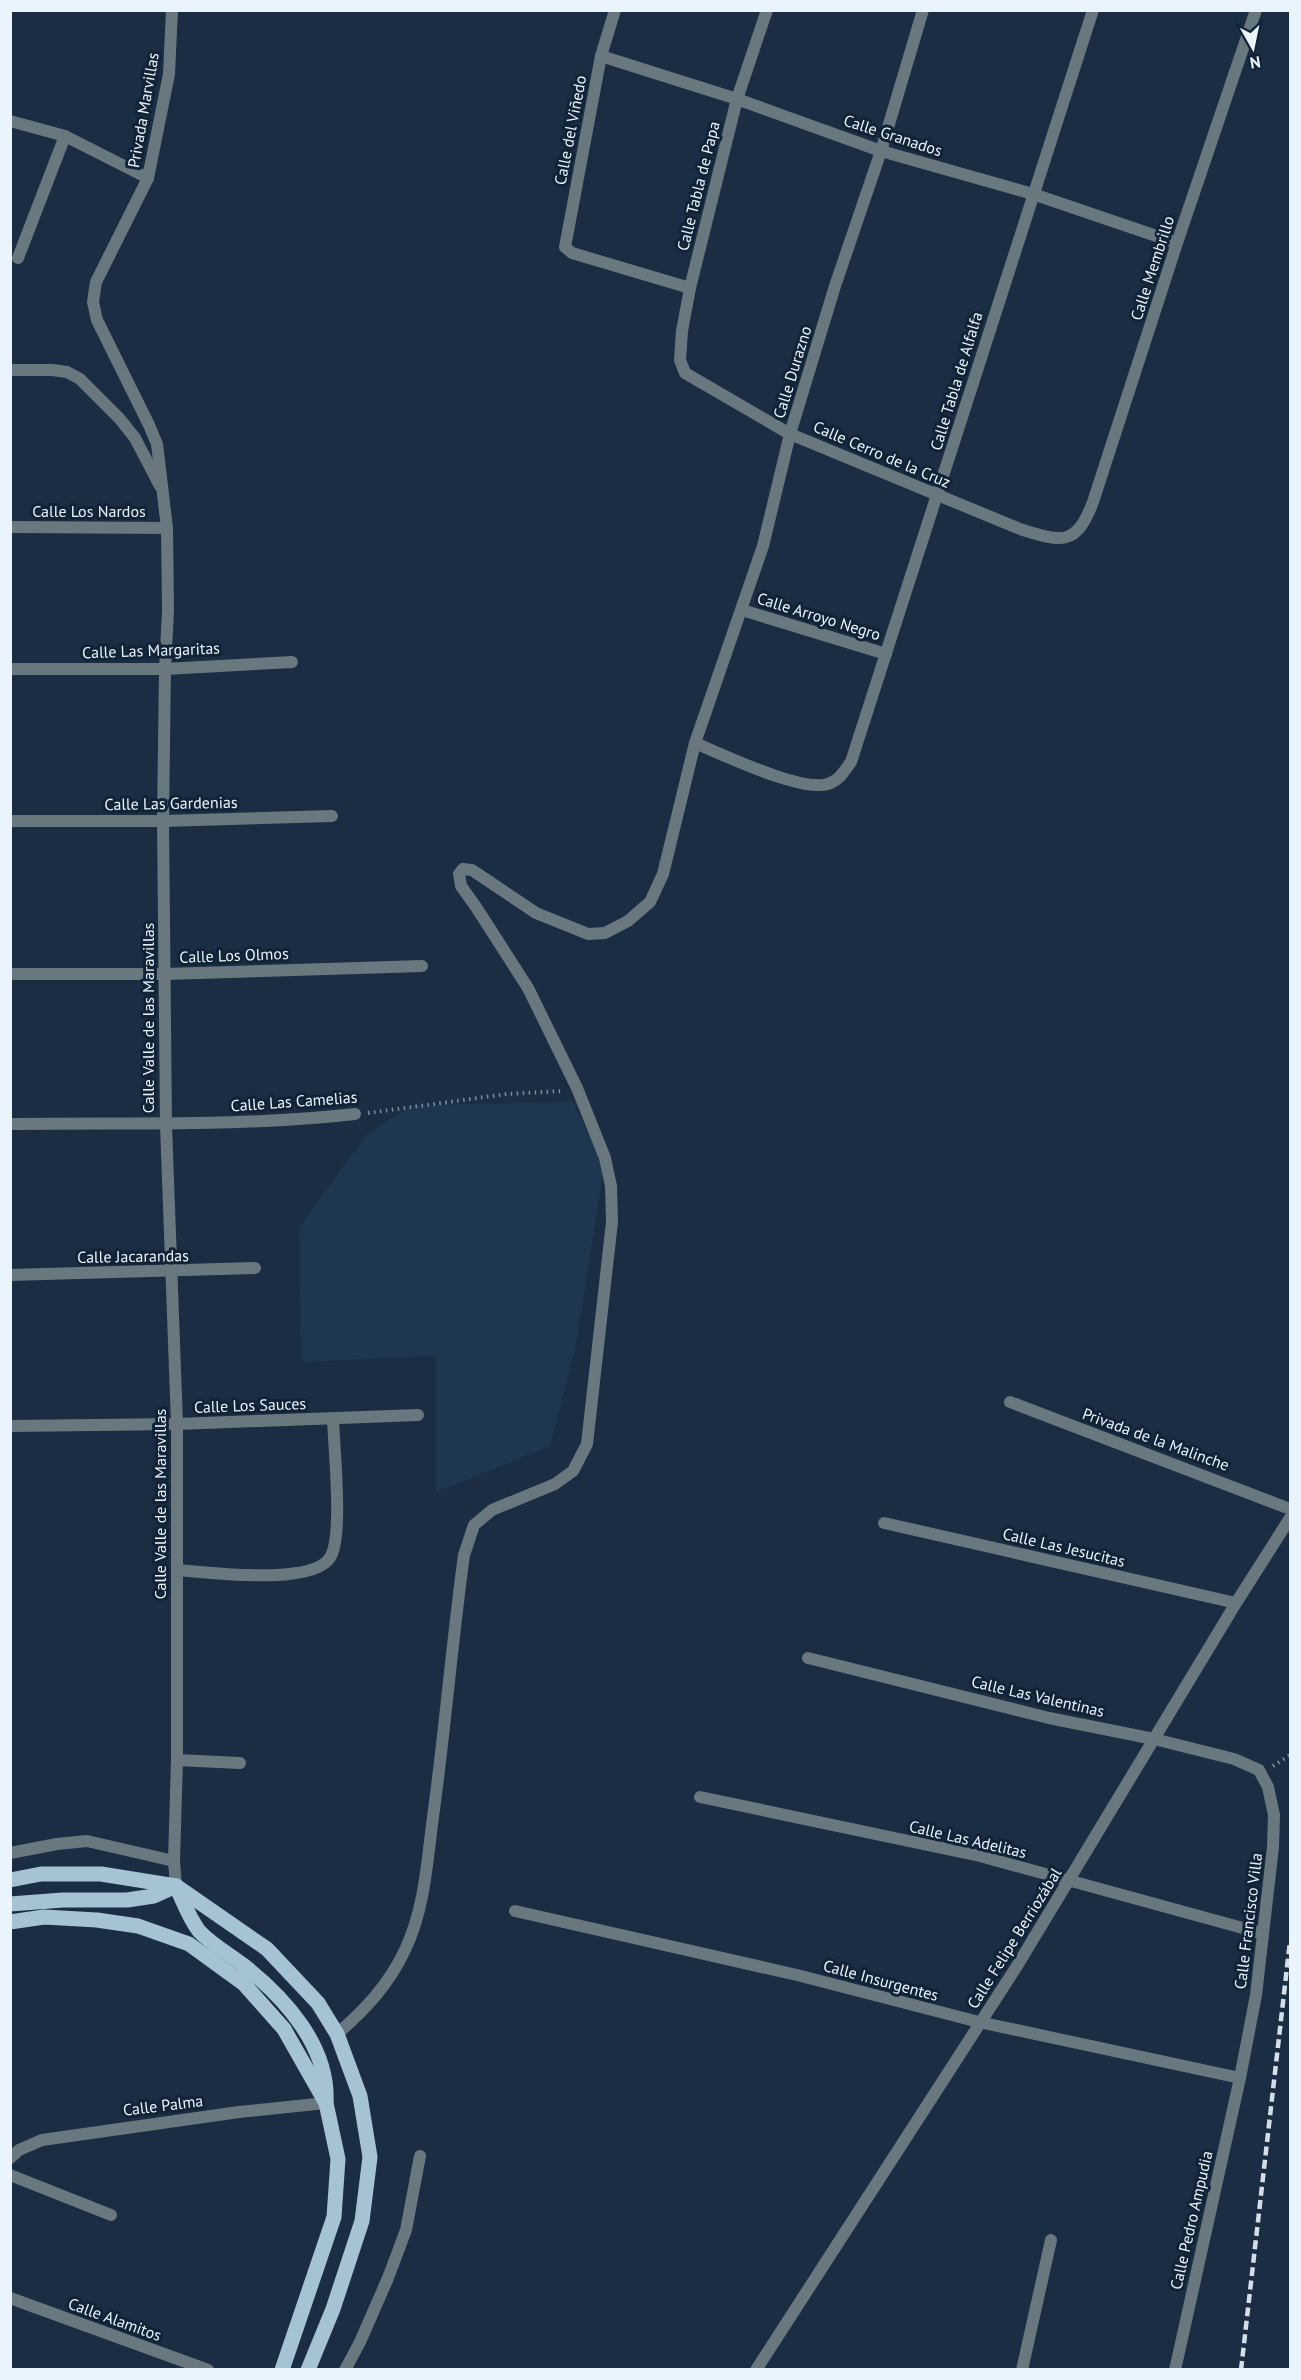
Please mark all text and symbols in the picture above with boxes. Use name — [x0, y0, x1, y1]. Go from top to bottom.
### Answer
north arrow — [1223, 18, 1283, 78]
street label: Privada Marvillas — [123, 51, 163, 169]
text: N — [1249, 52, 1262, 74]
street label: Calle del Viñedo — [550, 74, 590, 186]
street label: Calle Granados — [841, 110, 945, 160]
street label: Calle Tabla de Papa — [672, 119, 724, 253]
street label: Calle Membrillo — [1126, 213, 1178, 323]
street label: Calle Tabla de Alfalfa — [925, 309, 987, 453]
street label: Calle Durazno — [768, 323, 816, 421]
street label: Calle Cerro de la Cruz — [810, 416, 954, 492]
street label: Calle Los Nardos — [32, 501, 146, 521]
street label: Calle Arroyo Negro — [755, 588, 883, 644]
street label: Calle Las Margaritas — [82, 638, 220, 662]
street label: Calle Las Gardenias — [104, 792, 238, 814]
street label: Calle Valle de las Maravillas — [138, 922, 158, 1113]
street label: Calle Los Olmos — [179, 943, 289, 967]
street label: Calle Las Camelias — [230, 1087, 358, 1115]
street label: Calle Jacarandas — [77, 1245, 189, 1267]
street label: Calle Los Sauces — [194, 1393, 307, 1417]
street label: Privada de la Malinche — [1080, 1403, 1232, 1475]
street label: Calle Valle de las Maravillas — [150, 1408, 170, 1599]
street label: Calle Las Jesucitas — [1001, 1523, 1127, 1571]
street label: Calle Las Valentinas — [970, 1671, 1107, 1721]
street label: Calle Las Adelitas — [907, 1816, 1029, 1862]
street label: Calle Francisco Villa — [1230, 1852, 1266, 1990]
street label: Calle Felipe Berriozábal — [963, 1864, 1066, 2012]
street label: Calle Insurgentes — [821, 1955, 941, 2005]
street label: Calle Palma — [122, 2090, 204, 2120]
street label: Calle Pedro Ampudia — [1165, 2149, 1217, 2291]
street label: Calle Alamitos — [66, 2293, 165, 2345]

